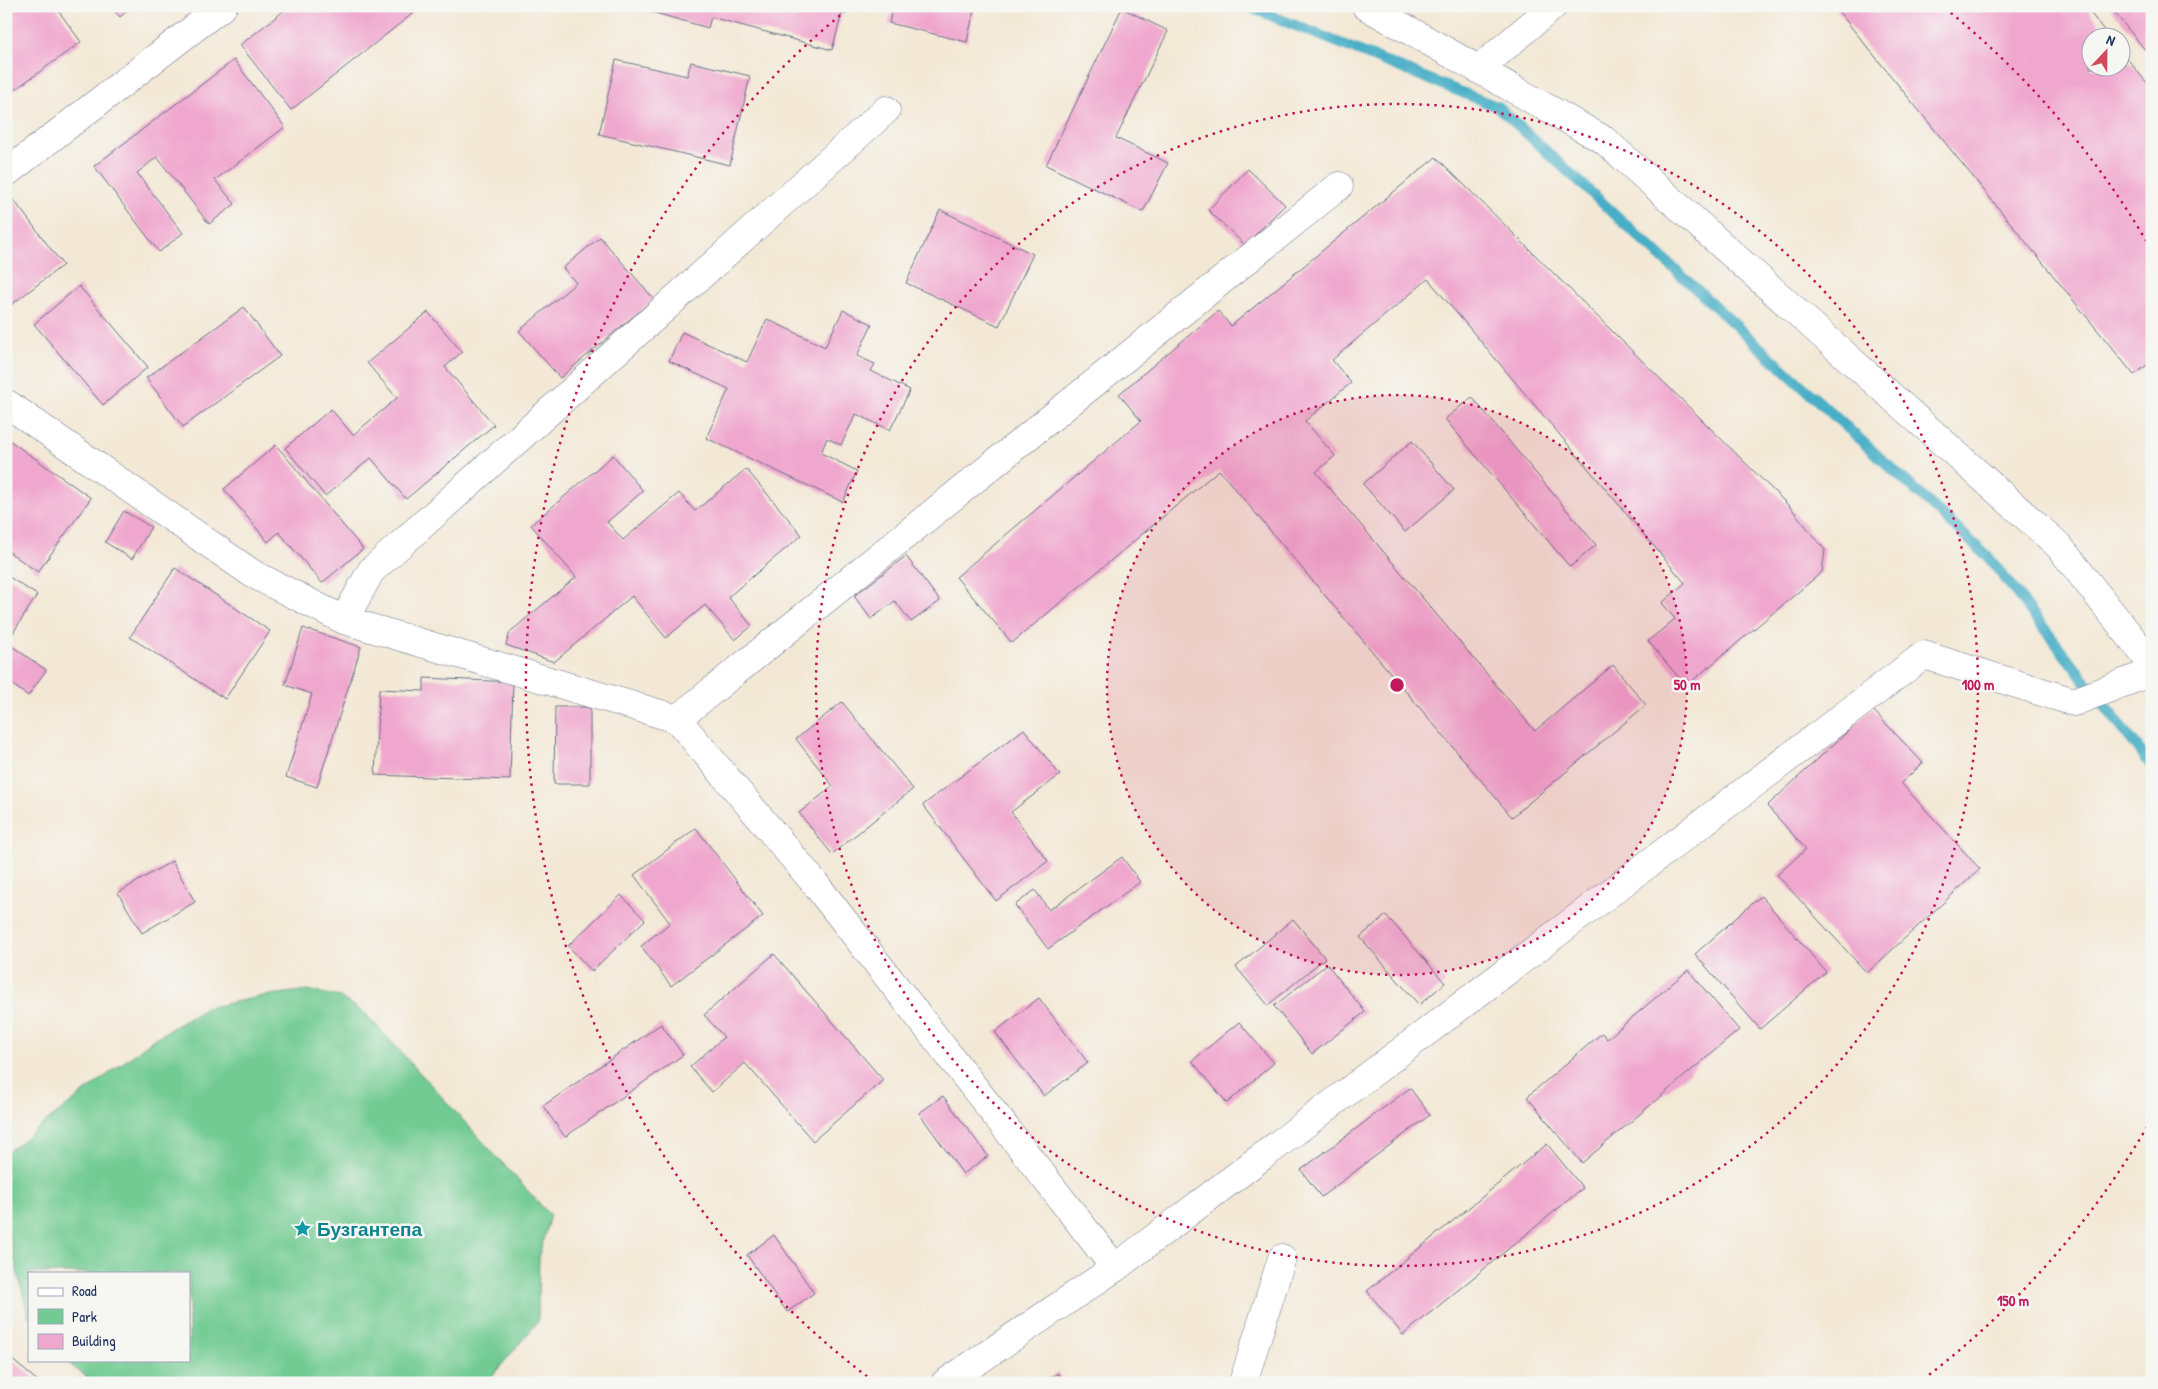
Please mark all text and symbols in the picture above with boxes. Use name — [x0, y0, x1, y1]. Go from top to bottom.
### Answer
north arrow — [2080, 28, 2130, 78]
text: N — [2104, 29, 2119, 50]
text: 50 m — [1674, 674, 1700, 695]
text: 100 m — [1962, 674, 1994, 695]
centre of rings — [1388, 676, 1406, 694]
place label: Бузгантепа — [317, 1216, 422, 1242]
place icon: Бузгантепа — [293, 1219, 313, 1239]
legend — [28, 1272, 190, 1362]
text: Road — [72, 1280, 97, 1301]
text: 150 m — [1997, 1290, 2029, 1311]
text: Park — [72, 1306, 97, 1327]
text: Building — [72, 1330, 116, 1351]

